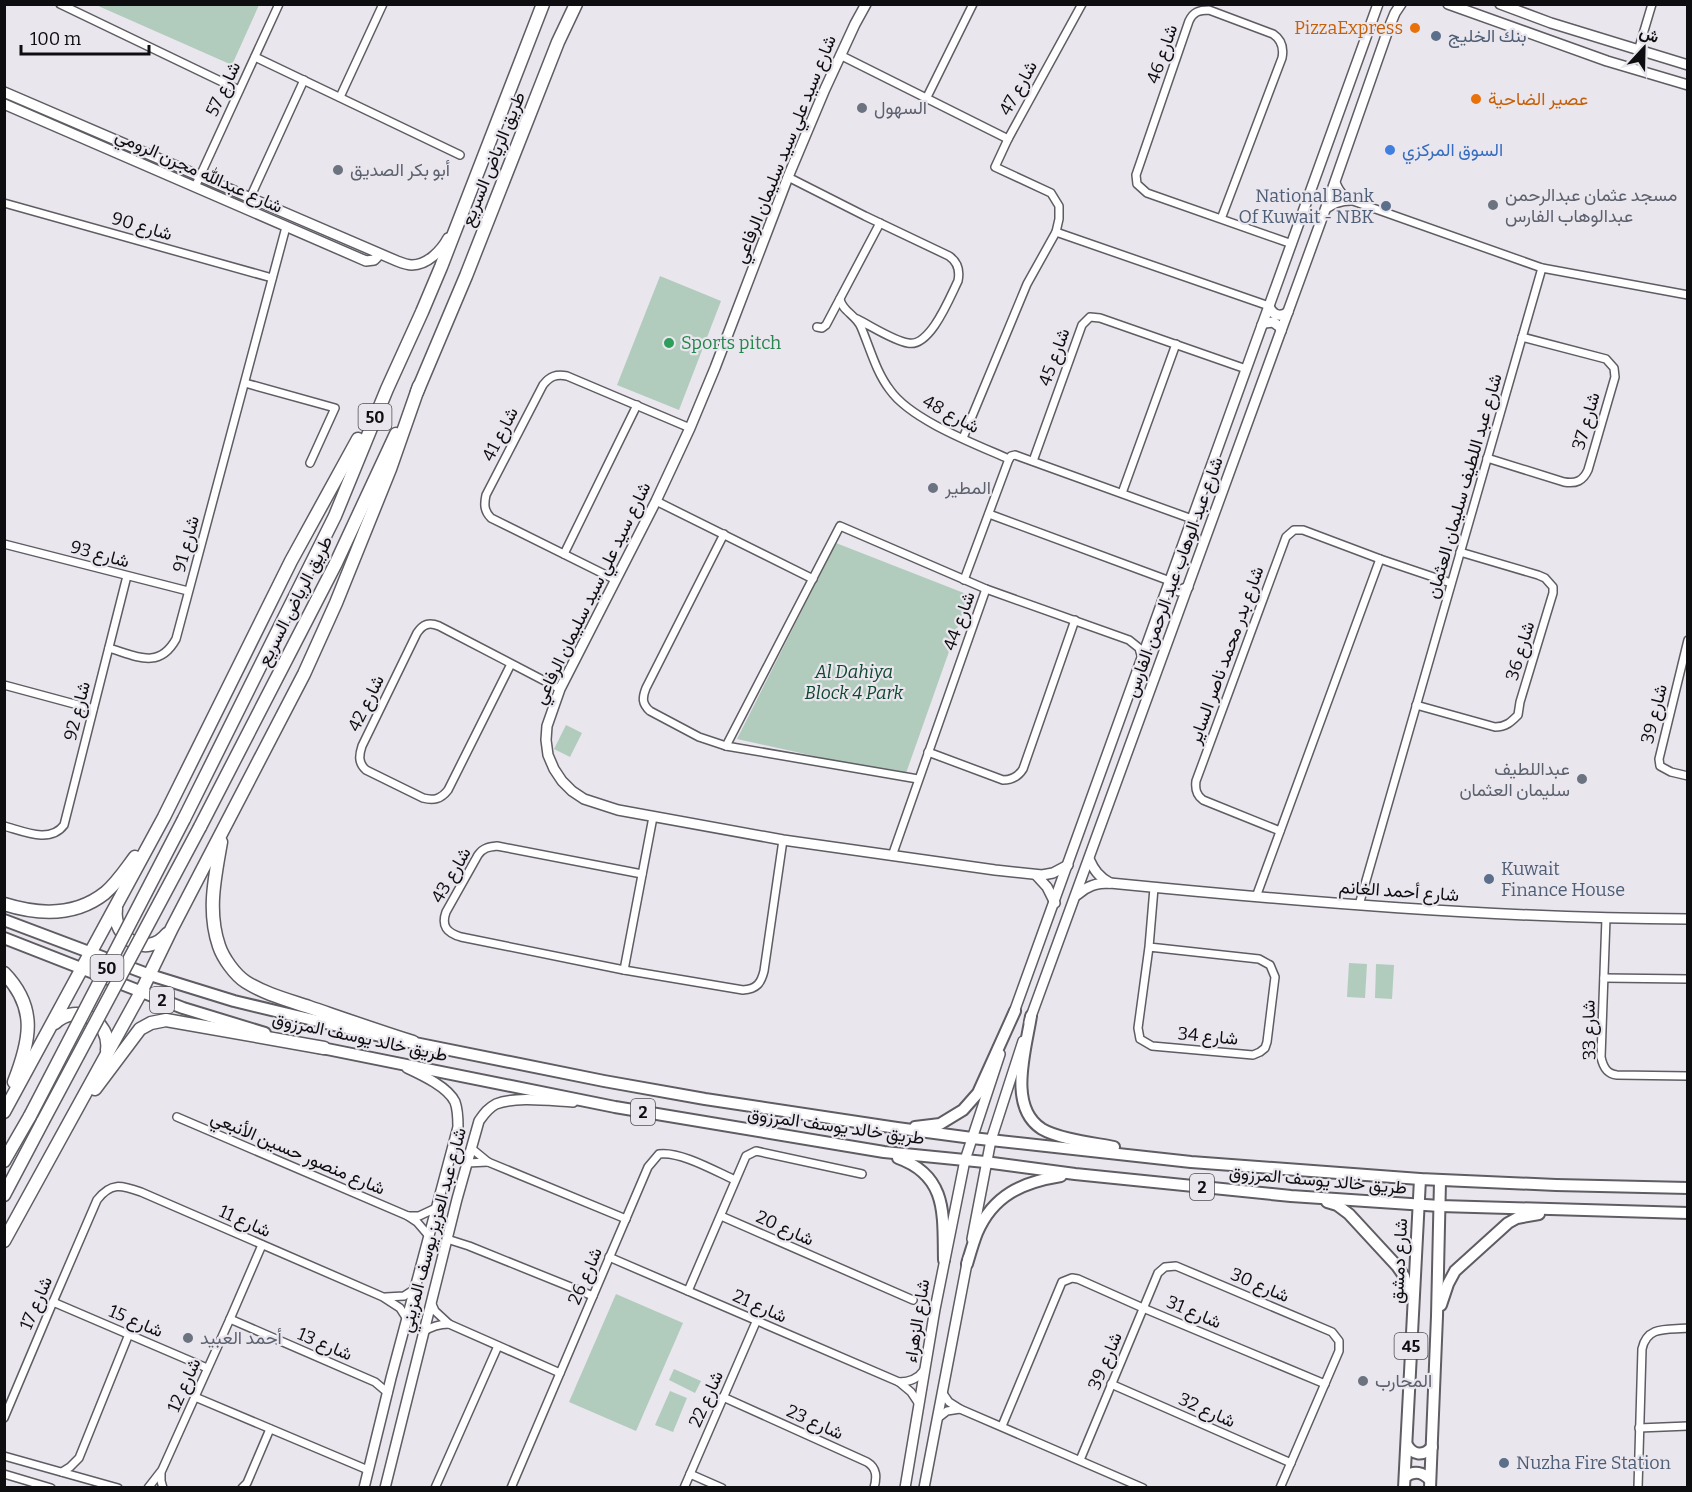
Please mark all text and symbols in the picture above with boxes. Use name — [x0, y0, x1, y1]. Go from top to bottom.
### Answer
place label: PizzaExpress — [1294, 17, 1403, 39]
scale bar — [21, 18, 148, 56]
north arrow — [1614, 18, 1674, 78]
marker: PizzaExpress — [1408, 21, 1422, 35]
street label: شارع 46 — [1142, 22, 1183, 87]
text: ش — [1637, 22, 1662, 47]
place label: بنك الخليج — [1448, 25, 1527, 48]
text: 100 m — [30, 28, 81, 50]
marker: بنك الخليج — [1429, 29, 1443, 43]
street label: شارع سيد علي سيد سليمان الرفاعي — [729, 32, 845, 268]
street label: شارع 47 — [994, 57, 1043, 120]
street label: شارع 57 — [201, 58, 246, 120]
street label: طريق الرياض السريع — [456, 88, 531, 230]
place label: عصير الضاحية — [1488, 88, 1588, 110]
marker: عصير الضاحية — [1469, 92, 1483, 106]
place label: السهول — [874, 97, 927, 119]
marker: السهول — [855, 101, 869, 115]
street label: شارع عبدالله مجرن الرومي — [110, 124, 286, 222]
place label: السوق المركزي — [1402, 139, 1503, 165]
marker: السوق المركزي — [1383, 143, 1397, 157]
place label: أبو بكر الصديق — [350, 159, 450, 181]
marker: أبو بكر الصديق — [331, 163, 345, 177]
place label: مسجد عثمان عبدالرحمن عبدالوهاب الفارس — [1505, 184, 1677, 227]
place label: National Bank Of Kuwait - NBK — [1239, 185, 1375, 228]
marker: مسجد عثمان عبدالرحمن عبدالوهاب الفارس — [1486, 198, 1500, 212]
marker: National Bank Of Kuwait - NBK — [1379, 199, 1393, 213]
street label: شارع 90 — [109, 207, 175, 246]
street label: شارع 45 — [1033, 325, 1076, 389]
place label: Sports pitch — [681, 332, 781, 354]
marker: Sports pitch — [662, 336, 676, 350]
street label: شارع عبد اللطيف سليمان العثمان — [1421, 371, 1508, 601]
street label: شارع 48 — [918, 390, 983, 439]
street label: شارع 37 — [1567, 390, 1606, 453]
street label: شارع 41 — [477, 403, 524, 465]
road number: 50 — [358, 404, 392, 430]
street label: شارع عبد الوهاب عبد الرحمن الفارس — [1120, 454, 1229, 701]
place label: المطير — [944, 477, 991, 499]
street label: شارع سيد علي سيد سليمان الرفاعي — [529, 478, 659, 709]
marker: المطير — [926, 481, 940, 495]
street label: شارع 91 — [168, 513, 205, 575]
street label: طريق الرياض السريع — [253, 532, 338, 670]
street label: شارع 93 — [68, 536, 132, 573]
street label: شارع بدر محمد ناصر الساير — [1183, 563, 1269, 748]
street label: شارع 44 — [938, 589, 981, 654]
street label: شارع 36 — [1501, 619, 1540, 684]
park label: Al Dahiya Block 4 Park — [805, 661, 904, 704]
street label: شارع 42 — [343, 671, 390, 735]
street label: شارع 92 — [59, 679, 96, 743]
street label: شارع 39 — [1636, 682, 1673, 746]
place label: عبداللطيف سليمان العثمان — [1459, 758, 1570, 801]
marker: عبداللطيف سليمان العثمان — [1575, 772, 1589, 786]
street label: شارع 43 — [426, 843, 477, 907]
place label: Kuwait Finance House — [1501, 858, 1625, 901]
marker: Kuwait Finance House — [1482, 872, 1496, 886]
street label: شارع أحمد الغانم — [1338, 876, 1460, 907]
road number: 50 — [90, 955, 124, 981]
road number: 2 — [150, 987, 174, 1013]
street label: شارع 33 — [1577, 1000, 1602, 1060]
street label: طريق خالد يوسف المرزوق — [270, 1008, 450, 1066]
street label: شارع 34 — [1177, 1022, 1239, 1051]
road number: 2 — [631, 1099, 655, 1125]
street label: طريق خالد يوسف المرزوق — [746, 1103, 926, 1149]
street label: شارع منصور حسين الأنبعي — [206, 1106, 389, 1203]
street label: شارع عبد العزيز يوسف المزيني — [395, 1125, 475, 1336]
street label: طريق خالد يوسف المرزوق — [1228, 1161, 1408, 1199]
road number: 2 — [1190, 1174, 1214, 1200]
street label: شارع 11 — [215, 1200, 274, 1243]
street label: شارع 20 — [752, 1206, 817, 1251]
street label: شارع دمشق — [1386, 1218, 1413, 1304]
street label: شارع 26 — [563, 1244, 608, 1308]
street label: شارع 30 — [1227, 1263, 1293, 1308]
street label: شارع 17 — [15, 1273, 58, 1333]
street label: شارع الزهراء — [900, 1278, 935, 1365]
street label: شارع 21 — [729, 1284, 790, 1329]
street label: شارع 31 — [1163, 1291, 1225, 1334]
street label: شارع 15 — [105, 1300, 166, 1343]
street label: شارع 13 — [294, 1323, 356, 1366]
place label: أحمد العبيد — [200, 1327, 282, 1349]
street label: شارع 39 — [1083, 1329, 1128, 1394]
marker: أحمد العبيد — [181, 1331, 195, 1345]
road number: 45 — [1394, 1333, 1428, 1359]
street label: شارع 12 — [162, 1355, 207, 1416]
street label: شارع 22 — [684, 1367, 729, 1431]
place label: المحارب — [1375, 1370, 1432, 1392]
marker: المحارب — [1356, 1374, 1370, 1388]
street label: شارع 32 — [1175, 1388, 1239, 1433]
street label: شارع 23 — [783, 1400, 847, 1445]
place label: Nuzha Fire Station — [1516, 1452, 1672, 1474]
marker: Nuzha Fire Station — [1497, 1456, 1511, 1470]

